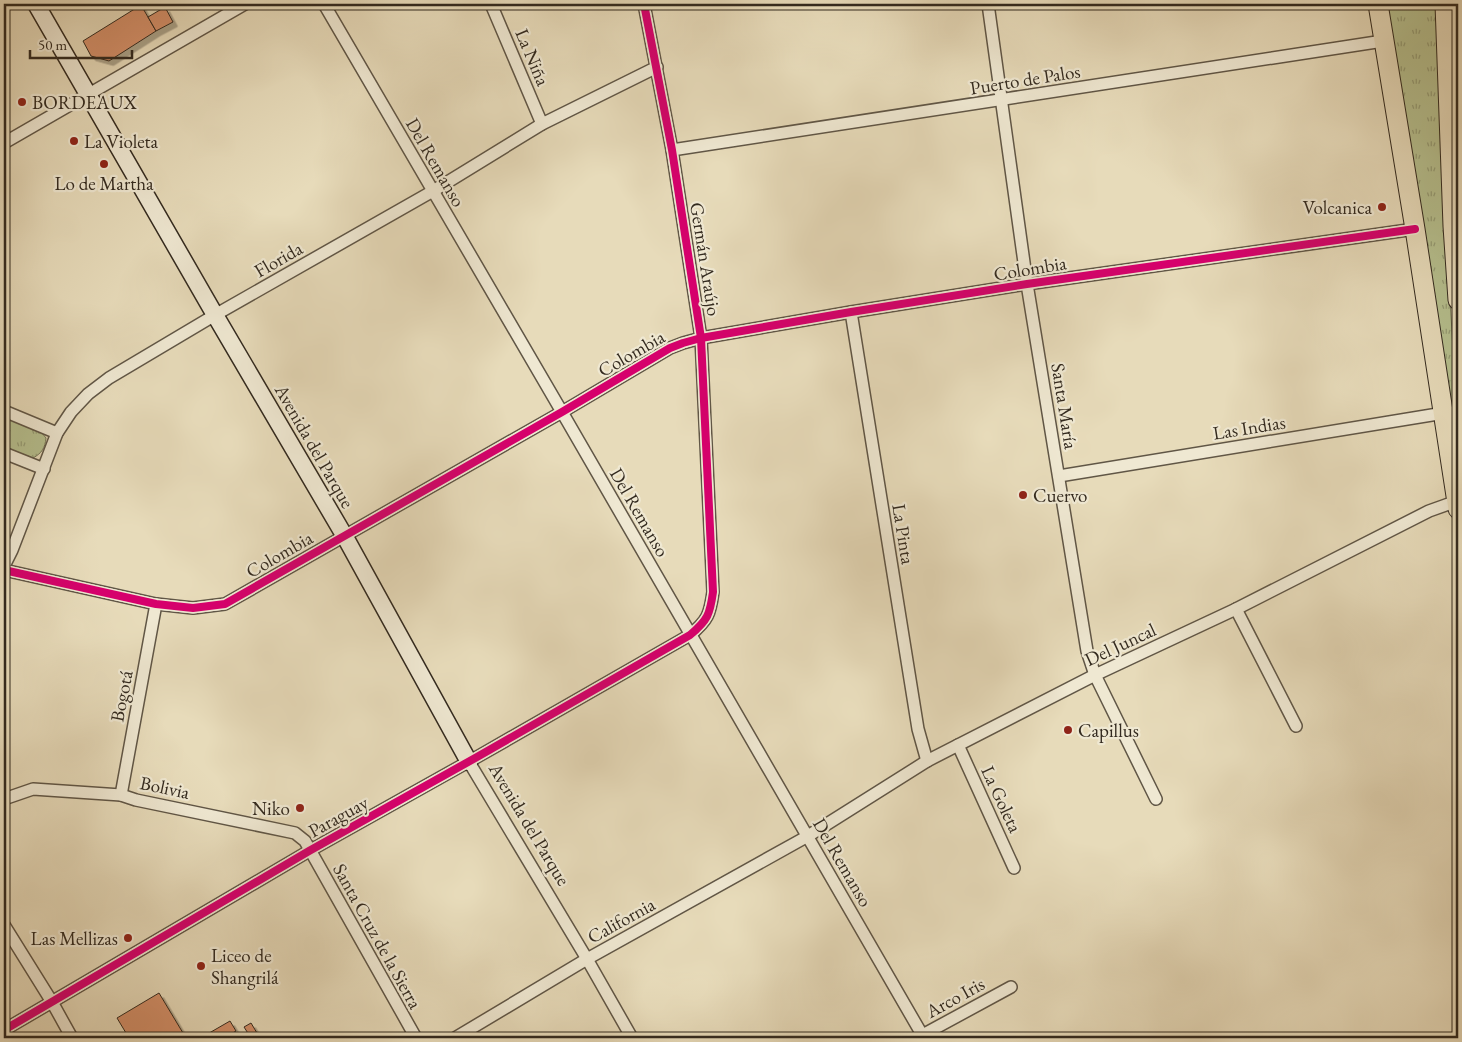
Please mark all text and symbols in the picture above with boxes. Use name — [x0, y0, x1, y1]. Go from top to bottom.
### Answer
street label: La Niña — [509, 25, 556, 90]
scale bar — [30, 28, 132, 60]
text: 50 m — [38, 35, 67, 54]
street label: Puerto de Palos — [968, 58, 1082, 101]
place label: BORDEAUX — [32, 90, 137, 115]
marker: BORDEAUX — [16, 96, 28, 108]
street label: Del Remanso — [400, 113, 471, 211]
place label: La Violeta — [84, 129, 159, 154]
marker: La Violeta — [68, 135, 80, 147]
marker: Lo de Martha — [98, 158, 110, 170]
place label: Lo de Martha — [54, 171, 154, 196]
place label: Volcanica — [1303, 195, 1372, 220]
street label: Germán Araújo — [684, 201, 727, 318]
marker: Volcanica — [1376, 201, 1388, 213]
street label: Florida — [250, 235, 307, 283]
street label: Colombia — [992, 250, 1069, 287]
street label: Colombia — [593, 324, 670, 383]
street label: Santa María — [1045, 361, 1084, 451]
street label: Avenida del Parque — [269, 379, 360, 513]
street label: Las Indias — [1211, 409, 1287, 446]
street label: Del Remanso — [604, 463, 675, 561]
place label: Cuervo — [1033, 483, 1088, 508]
marker: Cuervo — [1017, 489, 1029, 501]
street label: La Pinta — [886, 502, 921, 567]
street label: Colombia — [241, 525, 318, 584]
street label: Del Juncal — [1080, 617, 1160, 672]
street label: Bogotá — [104, 668, 139, 724]
place label: Capillus — [1078, 718, 1139, 743]
marker: Capillus — [1062, 724, 1074, 736]
street label: Avenida del Parque — [483, 757, 576, 890]
street label: La Goleta — [975, 762, 1028, 837]
street label: Bolivia — [138, 770, 192, 805]
street label: Paraguay — [304, 789, 373, 843]
place label: Niko — [252, 796, 290, 821]
marker: Niko — [294, 802, 306, 814]
street label: Del Remanso — [807, 813, 878, 911]
street label: Santa Cruz de la Sierra — [327, 859, 428, 1014]
street label: California — [583, 891, 660, 949]
place label: Las Mellizas — [31, 926, 118, 951]
marker: Las Mellizas — [122, 932, 134, 944]
place label: Liceo de Shangrilá — [211, 943, 279, 990]
marker: Liceo de Shangrilá — [195, 960, 207, 972]
street label: Arco Iris — [920, 971, 989, 1024]

